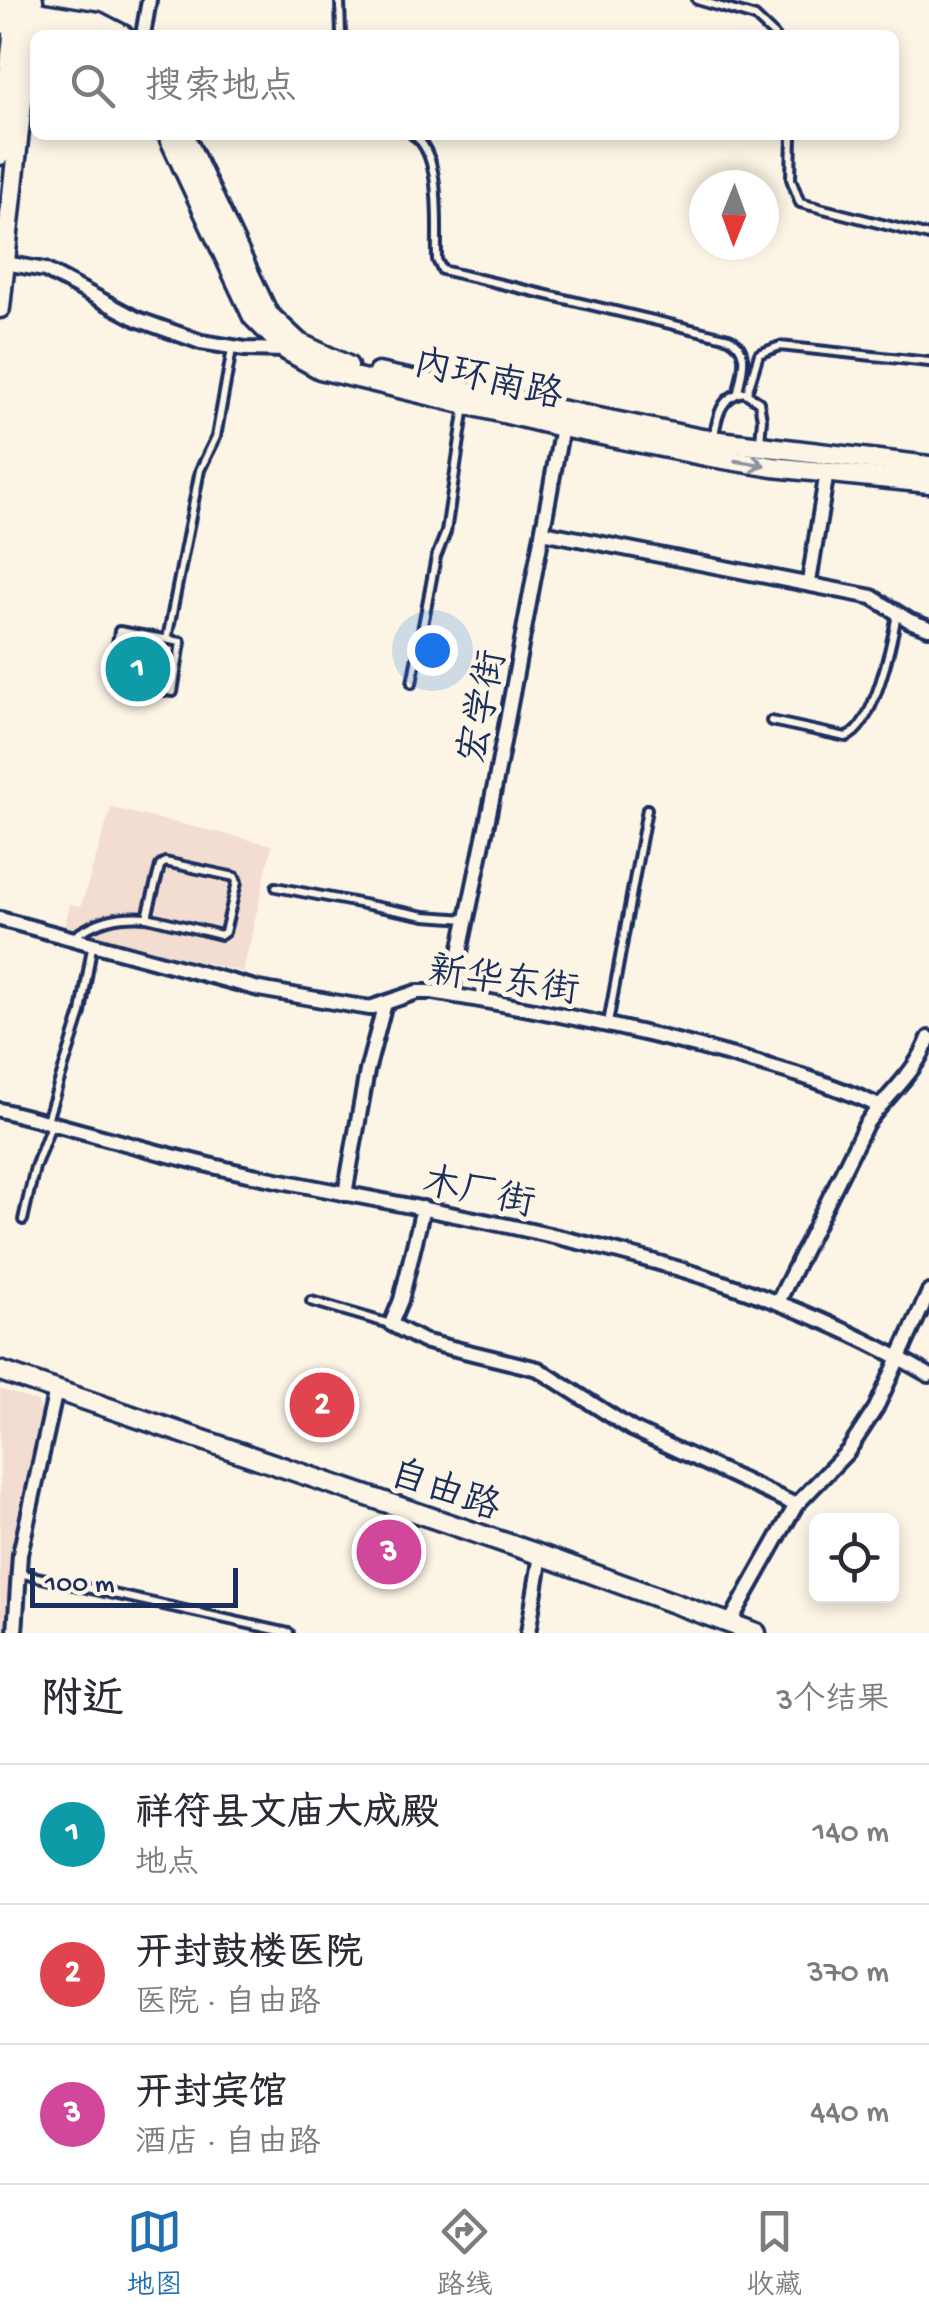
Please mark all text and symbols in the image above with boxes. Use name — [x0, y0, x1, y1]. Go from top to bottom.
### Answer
search box — [30, 30, 899, 140]
icon: search — [65, 58, 120, 113]
text: 搜索地点 — [145, 68, 297, 112]
north arrow — [689, 170, 779, 260]
street label: 内环南路 — [409, 341, 567, 421]
one-way arrow — [734, 454, 766, 473]
your location — [407, 625, 458, 676]
pin: 1 — [106, 632, 170, 706]
street label: 宏学街 — [451, 647, 518, 767]
street label: 新华东街 — [425, 950, 582, 1016]
street label: 木厂街 — [417, 1160, 539, 1229]
pin: 2 — [290, 1368, 354, 1442]
street label: 自由路 — [383, 1451, 506, 1533]
map controls — [809, 1513, 899, 1603]
button: locate — [809, 1513, 899, 1603]
pin: 3 — [356, 1514, 422, 1590]
scale bar — [30, 1563, 238, 1608]
text: 100 m — [45, 1569, 115, 1602]
text: 附近 — [40, 1679, 124, 1728]
text: 3个结果 — [776, 1683, 889, 1721]
text: 祥符县文庙大成殿 — [135, 1794, 439, 1838]
text: 1 — [66, 1815, 79, 1853]
text: 140 m — [812, 1815, 889, 1853]
text: 地点 — [135, 1846, 199, 1884]
text: 开封鼓楼医院 — [135, 1934, 363, 1978]
text: 2 — [65, 1955, 80, 1993]
text: 370 m — [807, 1955, 889, 1993]
text: 医院 · 自由路 — [135, 1986, 320, 2024]
text: 开封宾馆 — [135, 2074, 287, 2118]
text: 3 — [64, 2095, 81, 2133]
text: 440 m — [810, 2095, 889, 2133]
text: 酒店 · 自由路 — [135, 2126, 320, 2164]
tab: 地图 — [127, 2204, 183, 2304]
tab: 路线 — [436, 2204, 492, 2304]
tab: 收藏 — [746, 2204, 802, 2304]

